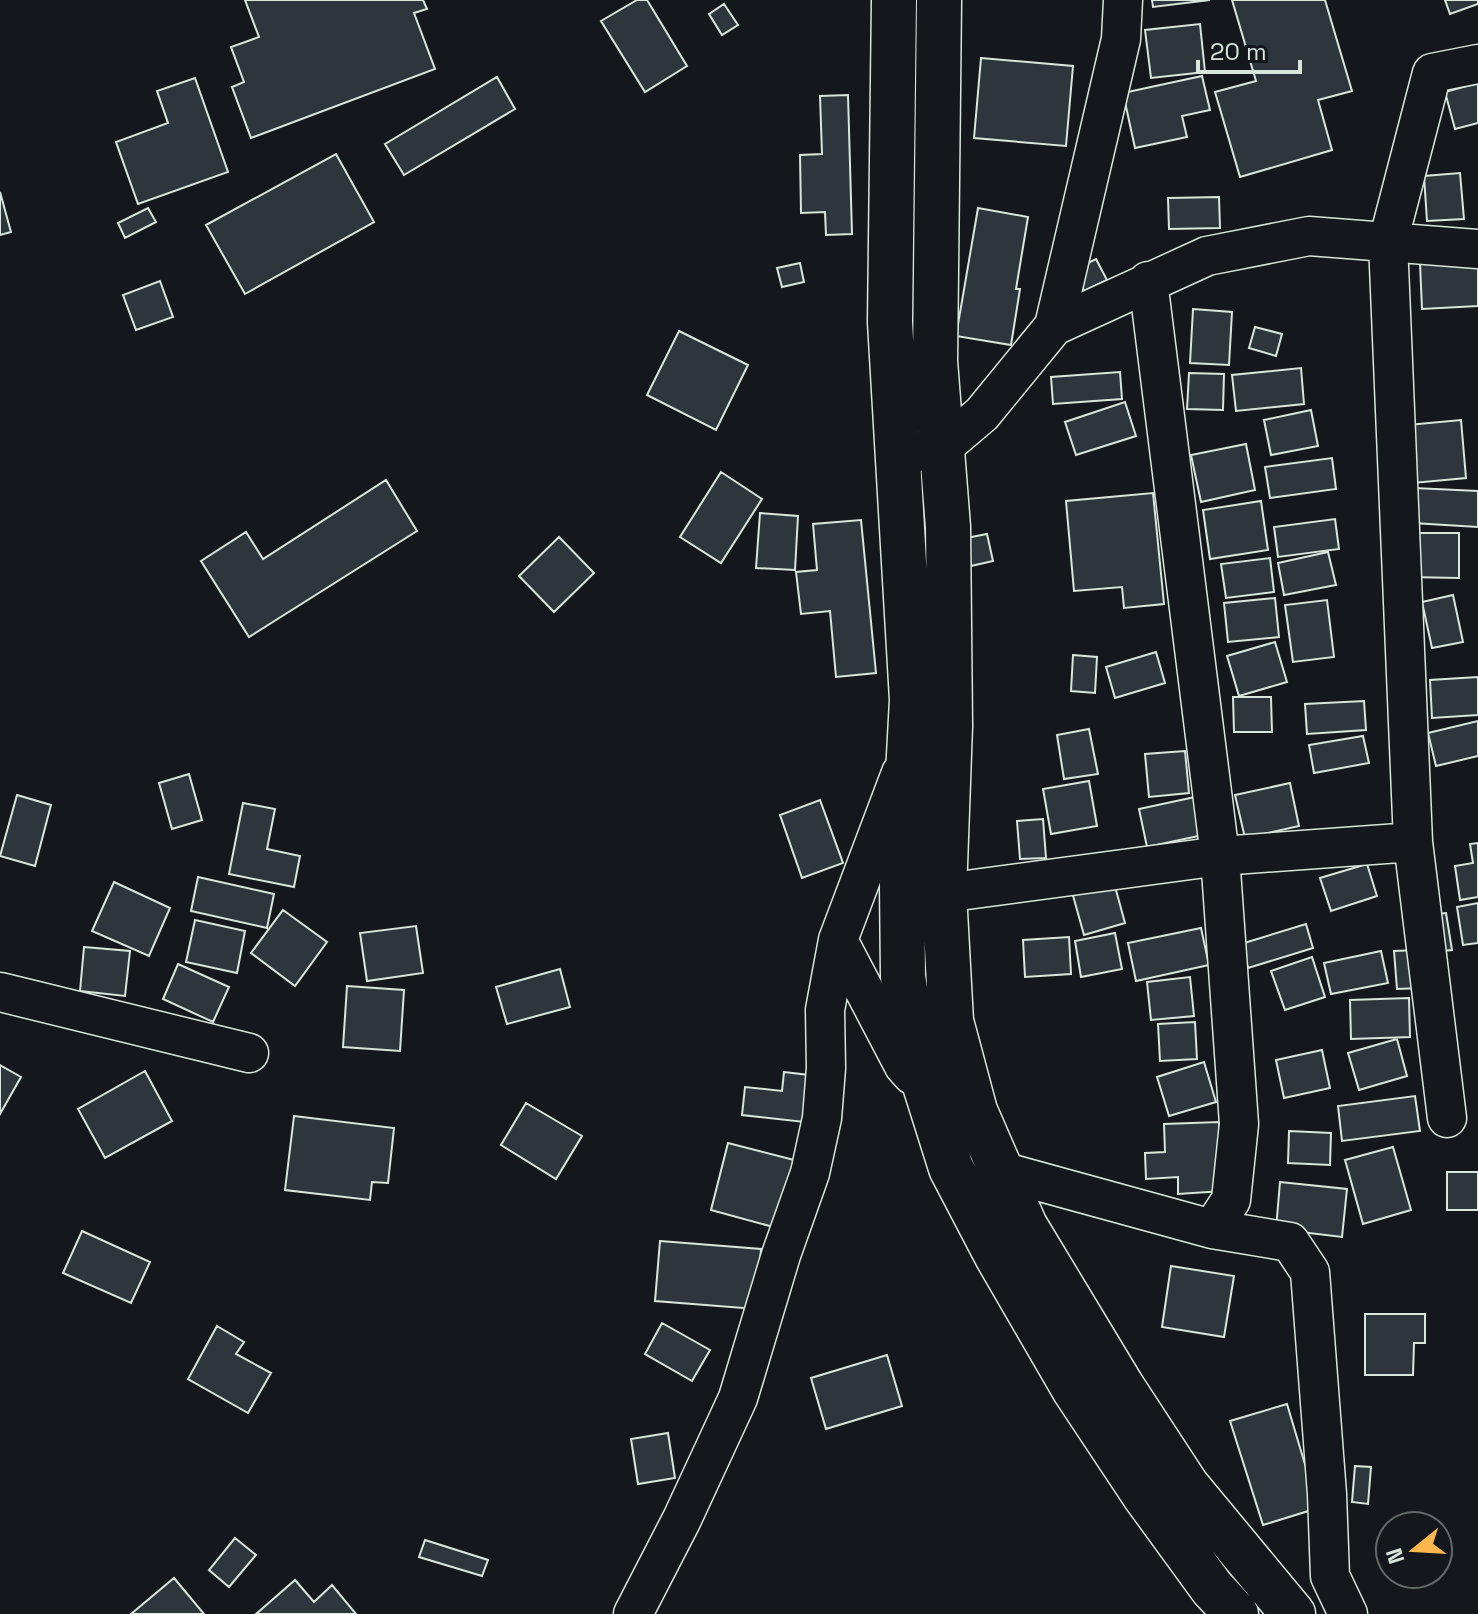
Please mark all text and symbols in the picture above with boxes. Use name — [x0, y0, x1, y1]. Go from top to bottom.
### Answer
scale bar — [1198, 24, 1300, 74]
text: 20 m — [1210, 36, 1267, 67]
north arrow — [1374, 1510, 1454, 1590]
text: N — [1379, 1545, 1411, 1568]

